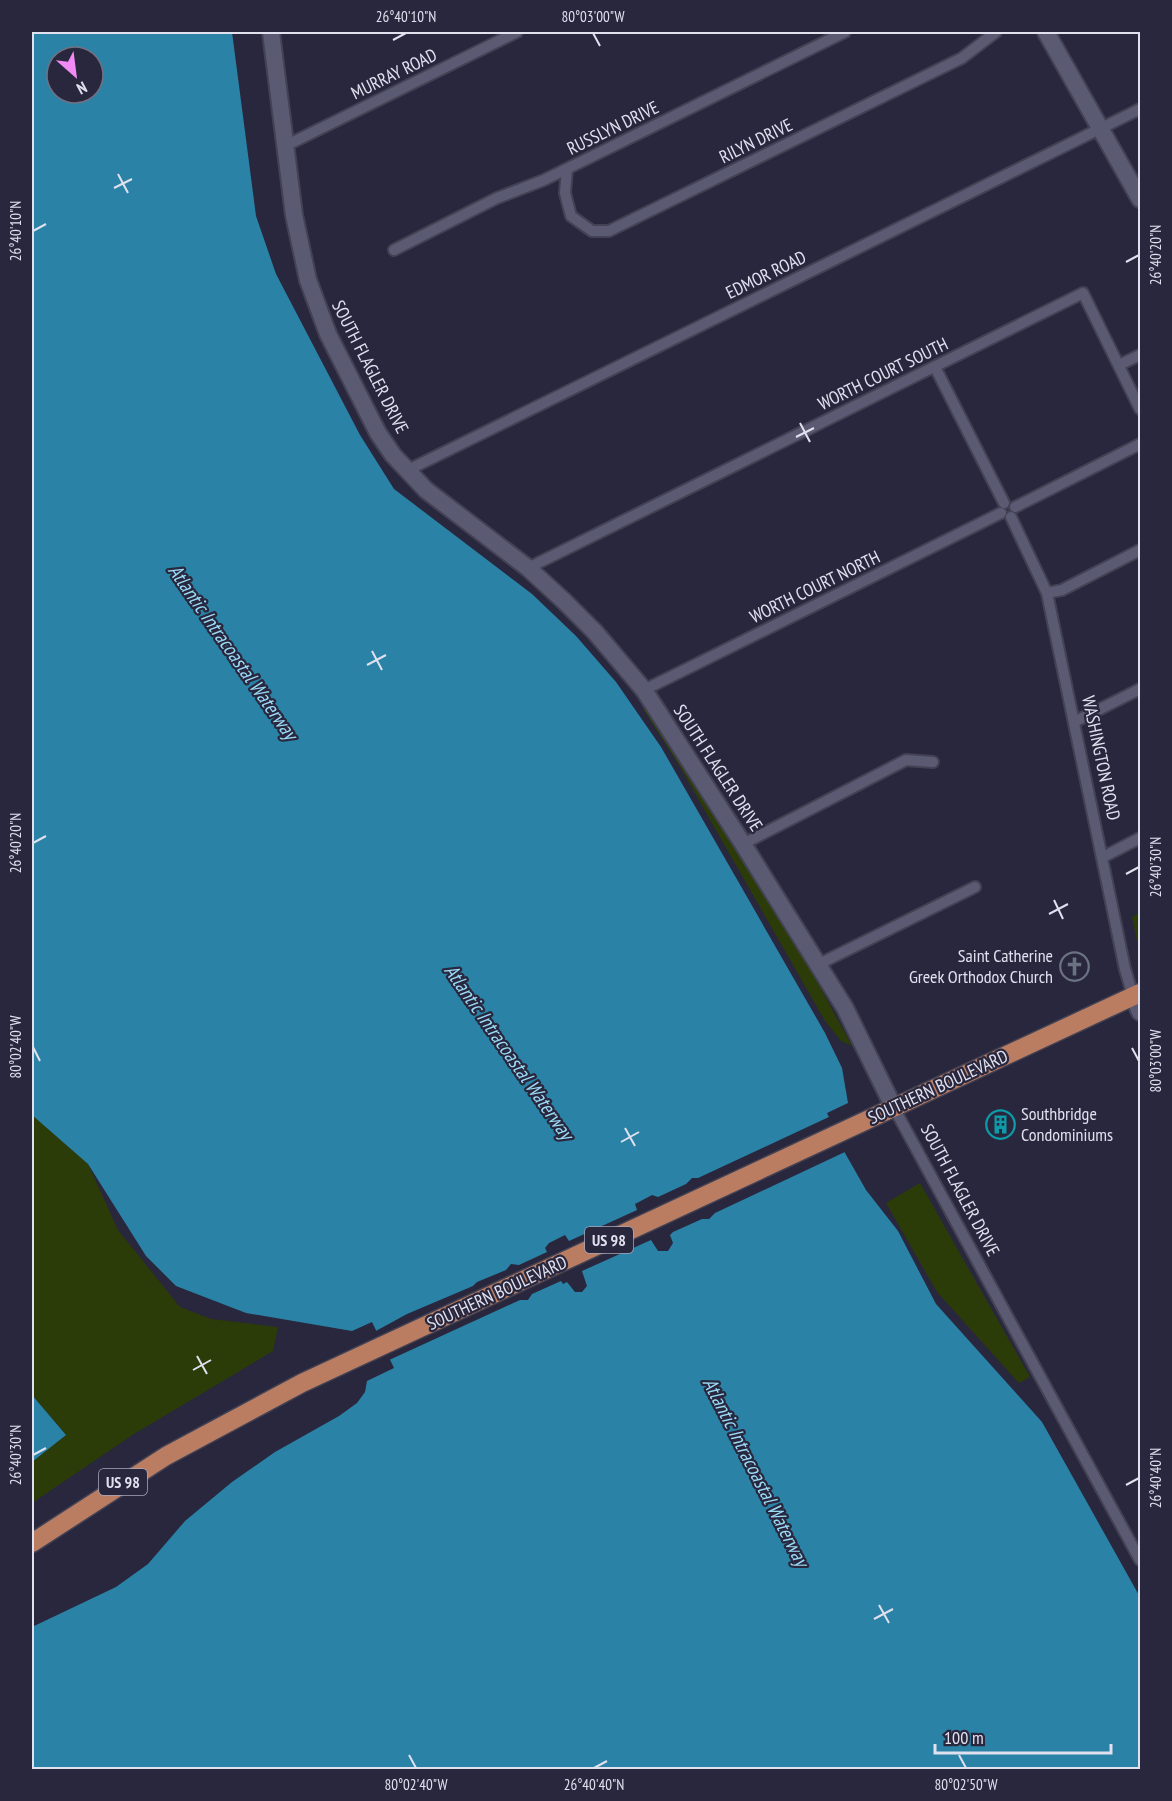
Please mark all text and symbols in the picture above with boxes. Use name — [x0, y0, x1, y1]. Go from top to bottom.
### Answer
text: 26°40'10"N — [376, 7, 436, 26]
text: 80°03'00"W — [561, 7, 625, 26]
street label: MURRAY ROAD — [347, 43, 440, 104]
north arrow — [45, 45, 105, 105]
text: N — [74, 77, 91, 99]
street label: RUSSLYN DRIVE — [563, 95, 662, 160]
street label: RILYN DRIVE — [715, 113, 796, 168]
text: 26°40'10"N — [6, 201, 25, 261]
text: 26°40'20"N — [1146, 225, 1165, 285]
street label: EDMOR ROAD — [722, 245, 810, 304]
street label: SOUTH FLAGLER DRIVE — [327, 296, 414, 437]
street label: WORTH COURT SOUTH — [814, 332, 952, 415]
street label: WORTH COURT NORTH — [746, 545, 884, 628]
water label: Atlantic Intracoastal Waterway — [162, 559, 305, 747]
street label: WASHINGTON ROAD — [1077, 694, 1126, 822]
street label: SOUTH FLAGLER DRIVE — [669, 700, 768, 835]
text: 26°40'20"N — [6, 813, 25, 873]
text: 26°40'30"N — [1146, 837, 1165, 897]
place label: Saint Catherine Greek Orthodox Church — [909, 944, 1053, 988]
church icon: Saint Catherine Greek Orthodox Church — [1058, 950, 1090, 982]
water label: Atlantic Intracoastal Waterway — [438, 959, 581, 1147]
text: 80°02'40"W — [6, 1015, 25, 1079]
text: 80°03'00"W — [1146, 1029, 1165, 1093]
street label: SOUTHERN BOULEVARD — [864, 1044, 1011, 1129]
place label: Southbridge Condominiums — [1021, 1102, 1113, 1146]
building icon: Southbridge Condominiums — [984, 1108, 1016, 1140]
street label: SOUTH FLAGLER DRIVE — [916, 1120, 1005, 1260]
road number: US 98 — [585, 1227, 633, 1253]
street label: SOUTHERN BOULEVARD — [423, 1250, 570, 1335]
water label: Atlantic Intracoastal Waterway — [697, 1373, 816, 1573]
text: 26°40'30"N — [6, 1425, 25, 1485]
text: 26°40'40"N — [1146, 1448, 1165, 1508]
road number: US 98 — [99, 1469, 147, 1495]
scale bar — [935, 1717, 1110, 1755]
text: 100 m — [944, 1726, 984, 1749]
text: 80°02'40"W — [384, 1775, 448, 1794]
text: 26°40'40"N — [564, 1775, 624, 1794]
text: 80°02'50"W — [934, 1775, 998, 1794]

